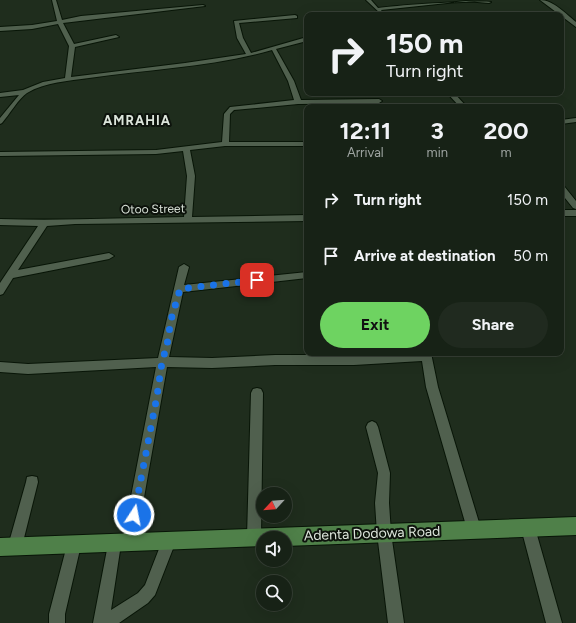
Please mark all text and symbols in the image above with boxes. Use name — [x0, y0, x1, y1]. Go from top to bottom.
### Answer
text: 150 m — [386, 26, 463, 60]
icon: right — [320, 28, 372, 80]
text: Turn right — [386, 60, 463, 82]
district label: AMRAHIA — [103, 113, 171, 128]
text: 12:11 — [340, 116, 391, 145]
text: 3 — [431, 116, 444, 145]
text: 200 — [483, 116, 528, 145]
text: Arrival — [347, 145, 384, 160]
text: min — [427, 145, 448, 160]
text: m — [500, 145, 511, 160]
icon: right — [320, 189, 342, 211]
text: Turn right — [354, 191, 422, 209]
text: 150 m — [507, 191, 548, 209]
street label: Otoo Street — [121, 201, 186, 217]
icon: arrive — [320, 245, 342, 267]
text: Arrive at destination — [354, 247, 495, 265]
text: 50 m — [513, 247, 548, 265]
pin — [240, 263, 274, 297]
icon: arrive — [246, 269, 268, 291]
button: Exit — [320, 302, 430, 348]
button: Share — [438, 302, 548, 348]
north arrow — [256, 487, 292, 523]
map controls — [256, 487, 292, 611]
position arrow — [113, 494, 155, 536]
street label: Adenta Dodowa Road — [304, 523, 440, 544]
button: sound — [256, 531, 292, 567]
button: search — [256, 575, 292, 611]

